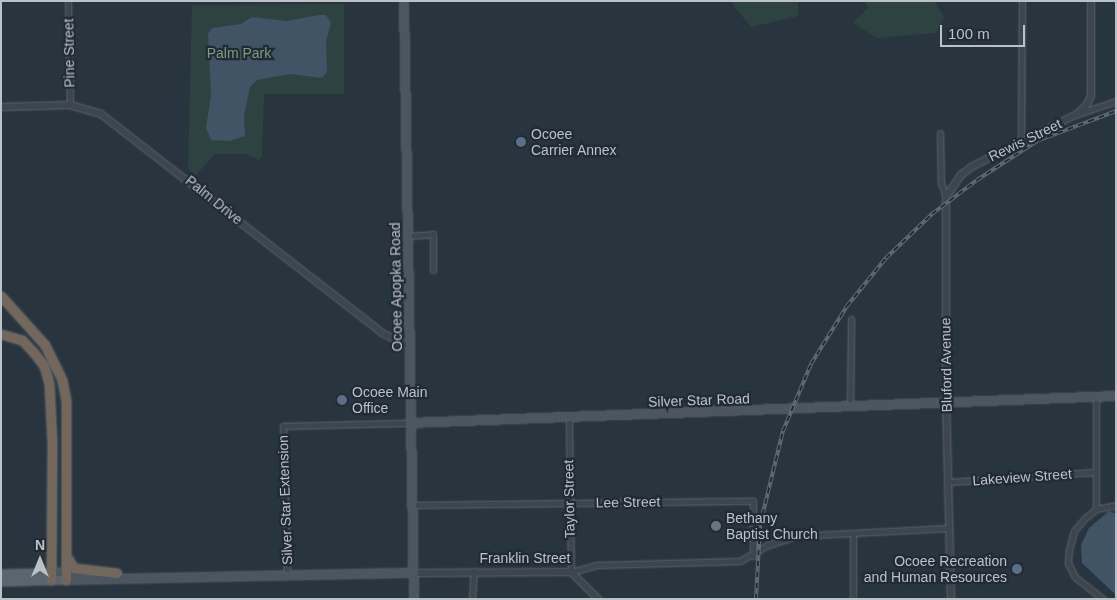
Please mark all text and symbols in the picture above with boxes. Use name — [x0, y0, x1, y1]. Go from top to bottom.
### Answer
scale bar — [942, 15, 1027, 47]
street label: Pine Street — [60, 18, 78, 88]
text: 100 m — [948, 25, 990, 42]
park label: Palm Park — [207, 45, 271, 61]
street label: Rewis Street — [986, 115, 1064, 165]
place label: Ocoee Carrier Annex — [531, 126, 617, 158]
marker: Ocoee Carrier Annex — [515, 136, 527, 148]
street label: Palm Drive — [182, 172, 246, 228]
street label: Ocoee Apopka Road — [386, 222, 406, 352]
street label: Bluford Avenue — [937, 317, 955, 413]
place label: Ocoee Main Office — [352, 384, 427, 417]
street label: Silver Star Road — [648, 390, 750, 410]
marker: Ocoee Main Office — [336, 394, 348, 406]
street label: Silver Star Extension — [274, 435, 296, 565]
street label: Taylor Street — [560, 460, 578, 538]
street label: Lakeview Street — [972, 465, 1072, 489]
street label: Lee Street — [596, 493, 660, 511]
place label: Bethany Baptist Church — [726, 510, 818, 542]
marker: Bethany Baptist Church — [710, 520, 722, 532]
north arrow — [15, 535, 65, 585]
text: N — [35, 537, 45, 553]
street label: Franklin Street — [479, 550, 571, 566]
place label: Ocoee Recreation and Human Resources — [864, 553, 1007, 586]
marker: Ocoee Recreation and Human Resources — [1011, 563, 1023, 575]

